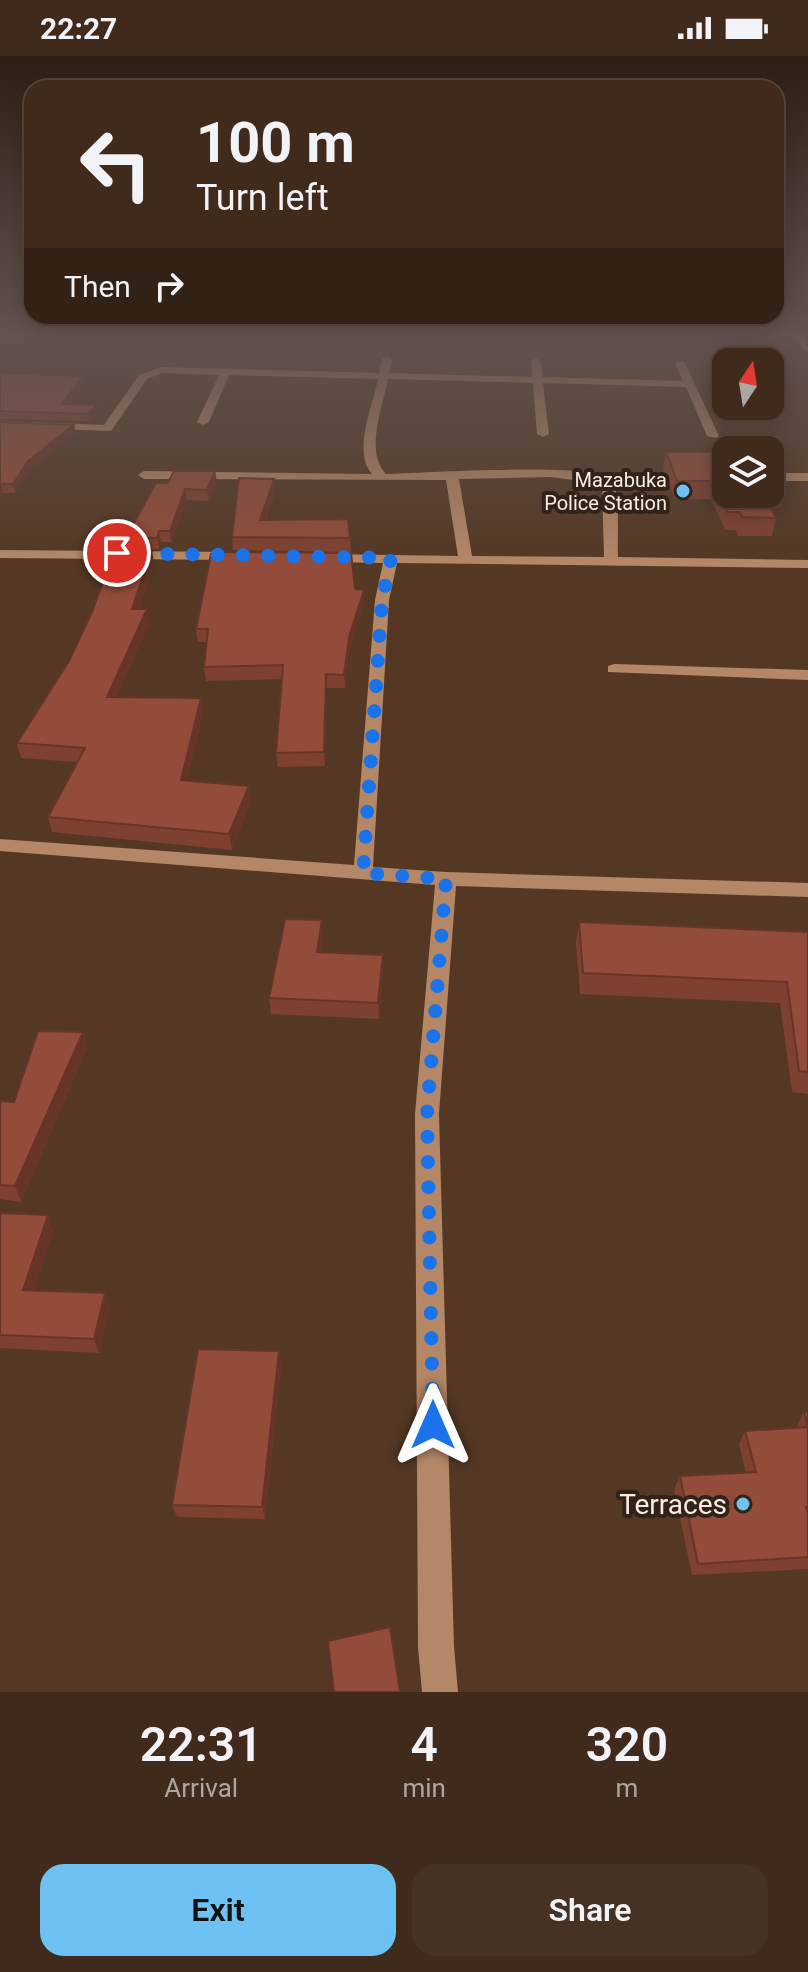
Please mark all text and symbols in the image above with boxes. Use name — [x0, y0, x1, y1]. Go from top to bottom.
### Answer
text: 22:27 — [40, 11, 117, 46]
text: 100 m — [196, 110, 355, 176]
icon: left — [64, 112, 168, 216]
text: Turn left — [196, 177, 329, 219]
icon: right — [147, 264, 191, 308]
text: Then — [64, 269, 131, 304]
north arrow — [712, 348, 784, 420]
map controls — [712, 348, 784, 508]
button: layers — [712, 436, 784, 508]
place label: Mazabuka Police Station — [544, 468, 667, 515]
marker: Mazabuka Police Station — [674, 482, 692, 500]
pin — [83, 519, 151, 587]
icon: arrive — [95, 531, 139, 575]
position arrow — [391, 1383, 475, 1467]
place label: Terraces — [619, 1488, 727, 1521]
marker: Terraces — [734, 1495, 752, 1513]
text: 22:31 — [140, 1716, 263, 1773]
text: 4 — [411, 1716, 438, 1773]
text: 320 — [586, 1716, 668, 1773]
text: Arrival — [164, 1773, 238, 1803]
text: min — [402, 1773, 446, 1803]
text: m — [616, 1773, 638, 1803]
button: Exit — [40, 1864, 396, 1956]
button: Share — [412, 1864, 768, 1956]

